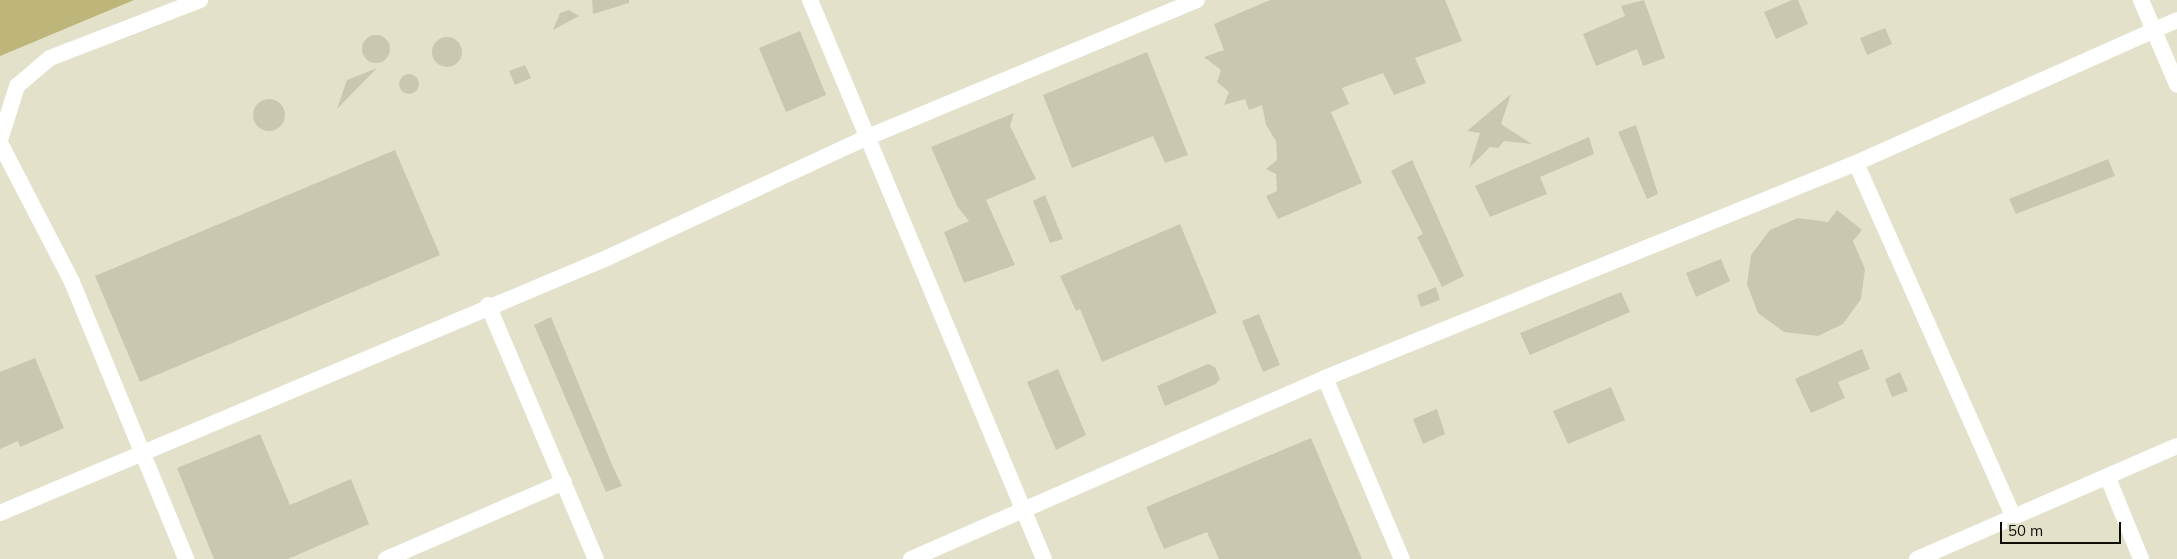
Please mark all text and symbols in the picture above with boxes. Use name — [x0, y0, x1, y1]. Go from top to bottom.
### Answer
scale bar — [2002, 512, 2123, 544]
text: 50 m — [2008, 521, 2043, 540]

